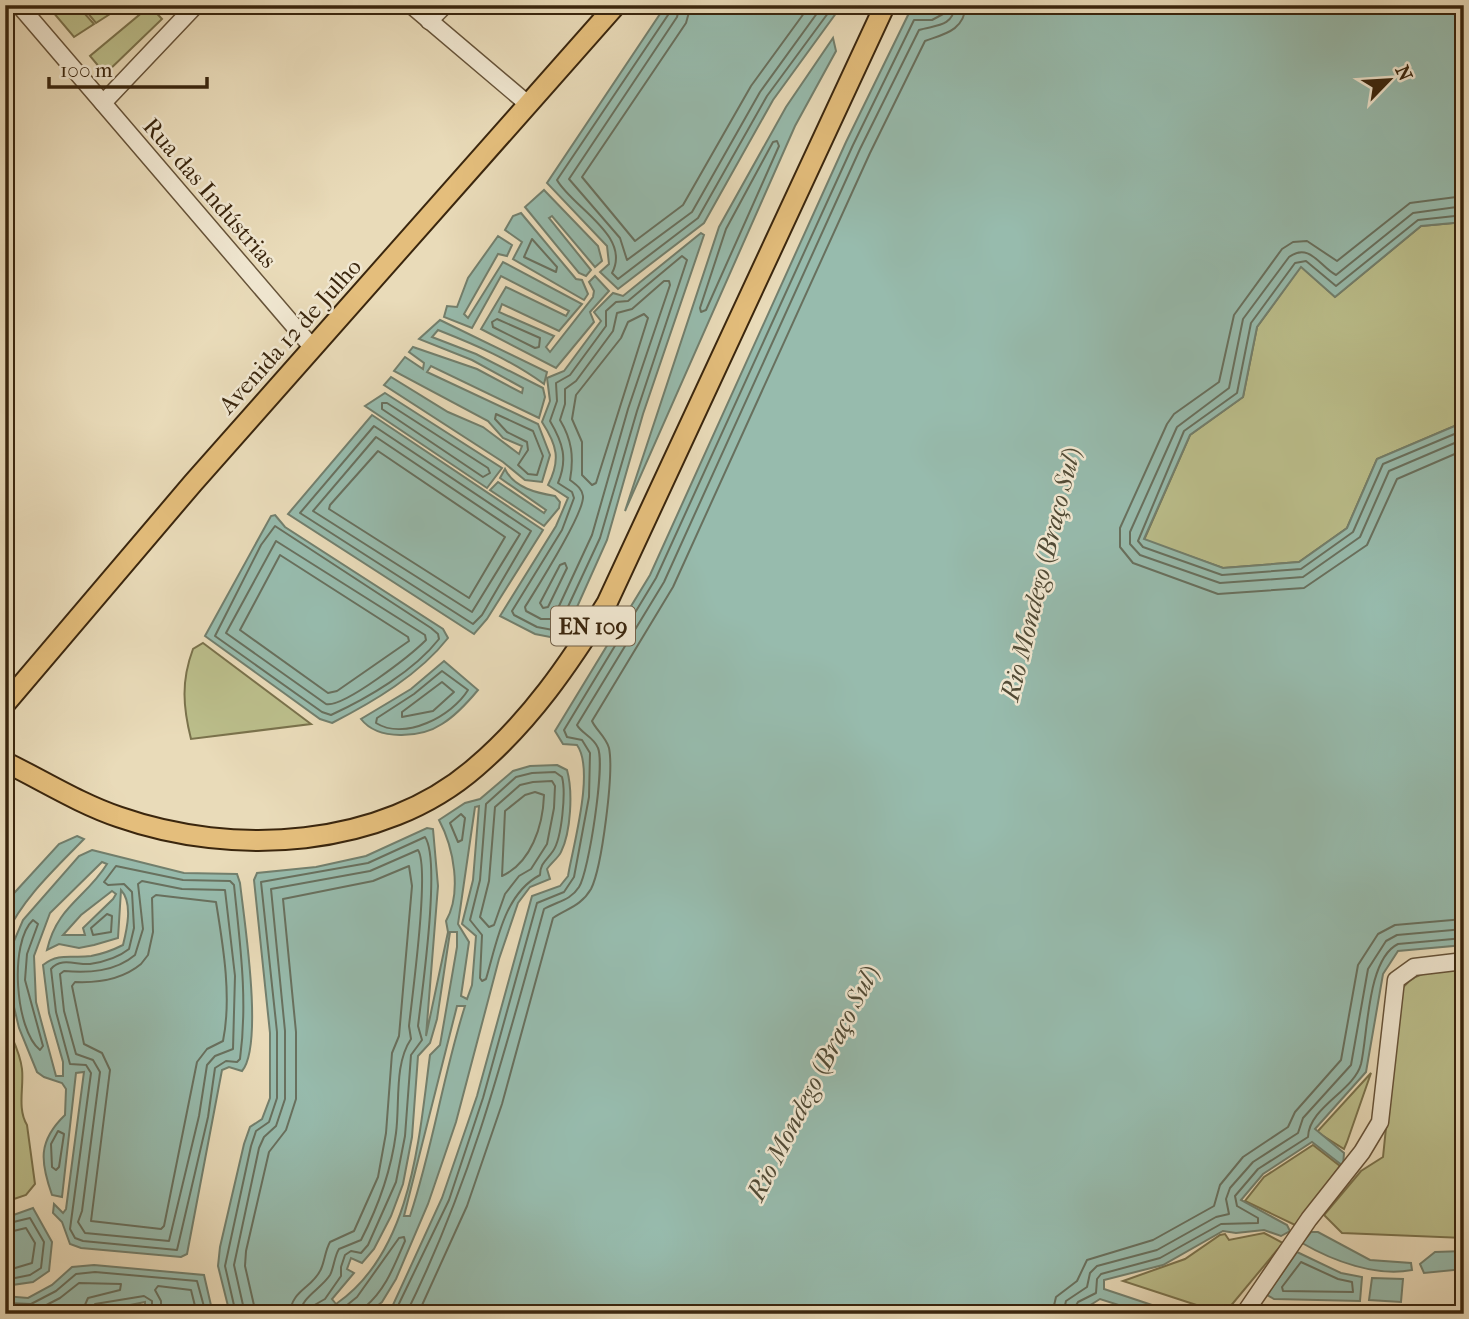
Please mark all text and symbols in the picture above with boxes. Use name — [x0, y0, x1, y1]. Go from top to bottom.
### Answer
scale bar — [49, 46, 206, 90]
north arrow — [1354, 46, 1424, 116]
text: 100 m — [60, 58, 113, 82]
text: N — [1390, 62, 1417, 85]
street label: Rua das Indústrias — [137, 112, 283, 274]
street label: Avenida 12 de Julho — [212, 253, 367, 420]
water label: Rio Mondego (Braço Sul) — [994, 444, 1087, 706]
road number: EN 109 — [551, 606, 635, 646]
water label: Rio Mondego (Braço Sul) — [739, 960, 886, 1207]

